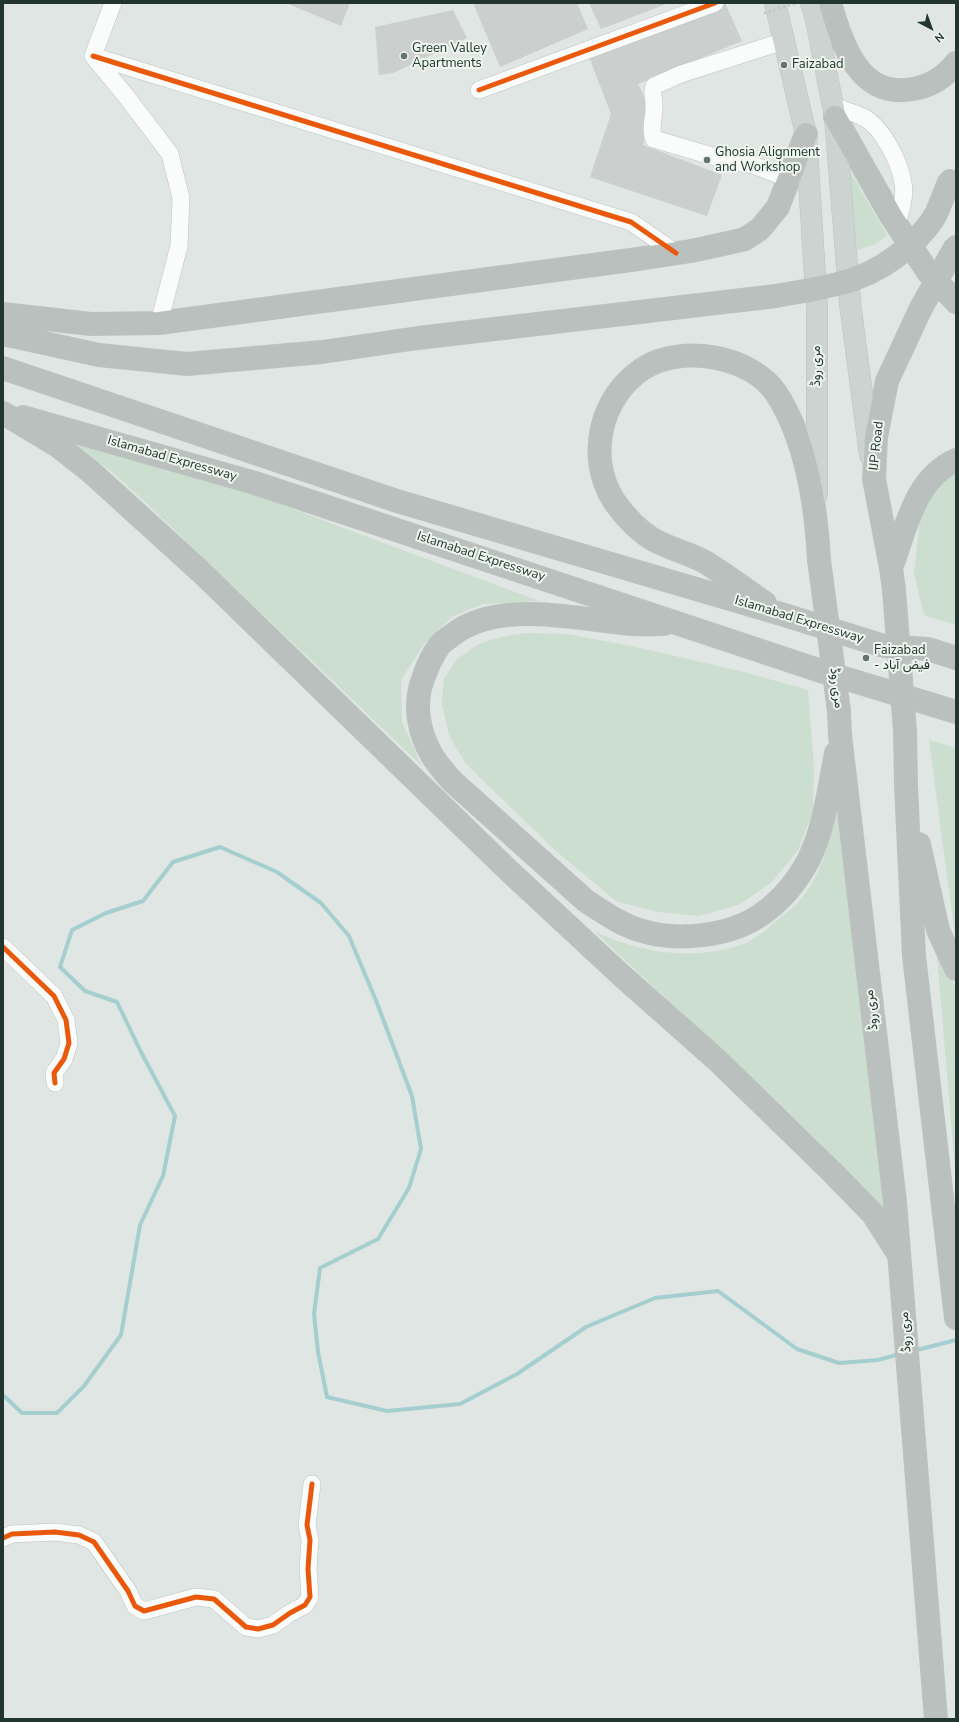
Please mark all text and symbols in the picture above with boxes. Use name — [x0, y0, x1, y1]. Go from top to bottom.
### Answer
north arrow — [911, 8, 951, 48]
text: N — [931, 29, 947, 46]
place label: Green Valley Apartments — [412, 41, 487, 72]
marker: Green Valley Apartments — [399, 51, 409, 61]
place label: Faizabad — [792, 57, 844, 73]
marker: Faizabad — [779, 60, 789, 70]
place label: Ghosia Alignment and Workshop — [715, 145, 820, 176]
marker: Ghosia Alignment and Workshop — [702, 155, 712, 165]
street label: مری روڈ — [809, 346, 825, 386]
street label: IJP Road — [867, 421, 887, 471]
street label: Islamabad Expressway — [106, 433, 238, 485]
street label: Islamabad Expressway — [415, 529, 547, 585]
street label: Islamabad Expressway — [733, 593, 865, 647]
place label: Faizabad - فیض آباد — [874, 643, 930, 674]
marker: Faizabad - فیض آباد — [861, 653, 871, 663]
street label: مری روڈ — [826, 667, 846, 709]
street label: مری روڈ — [862, 989, 882, 1031]
street label: مری روڈ — [897, 1311, 915, 1353]

